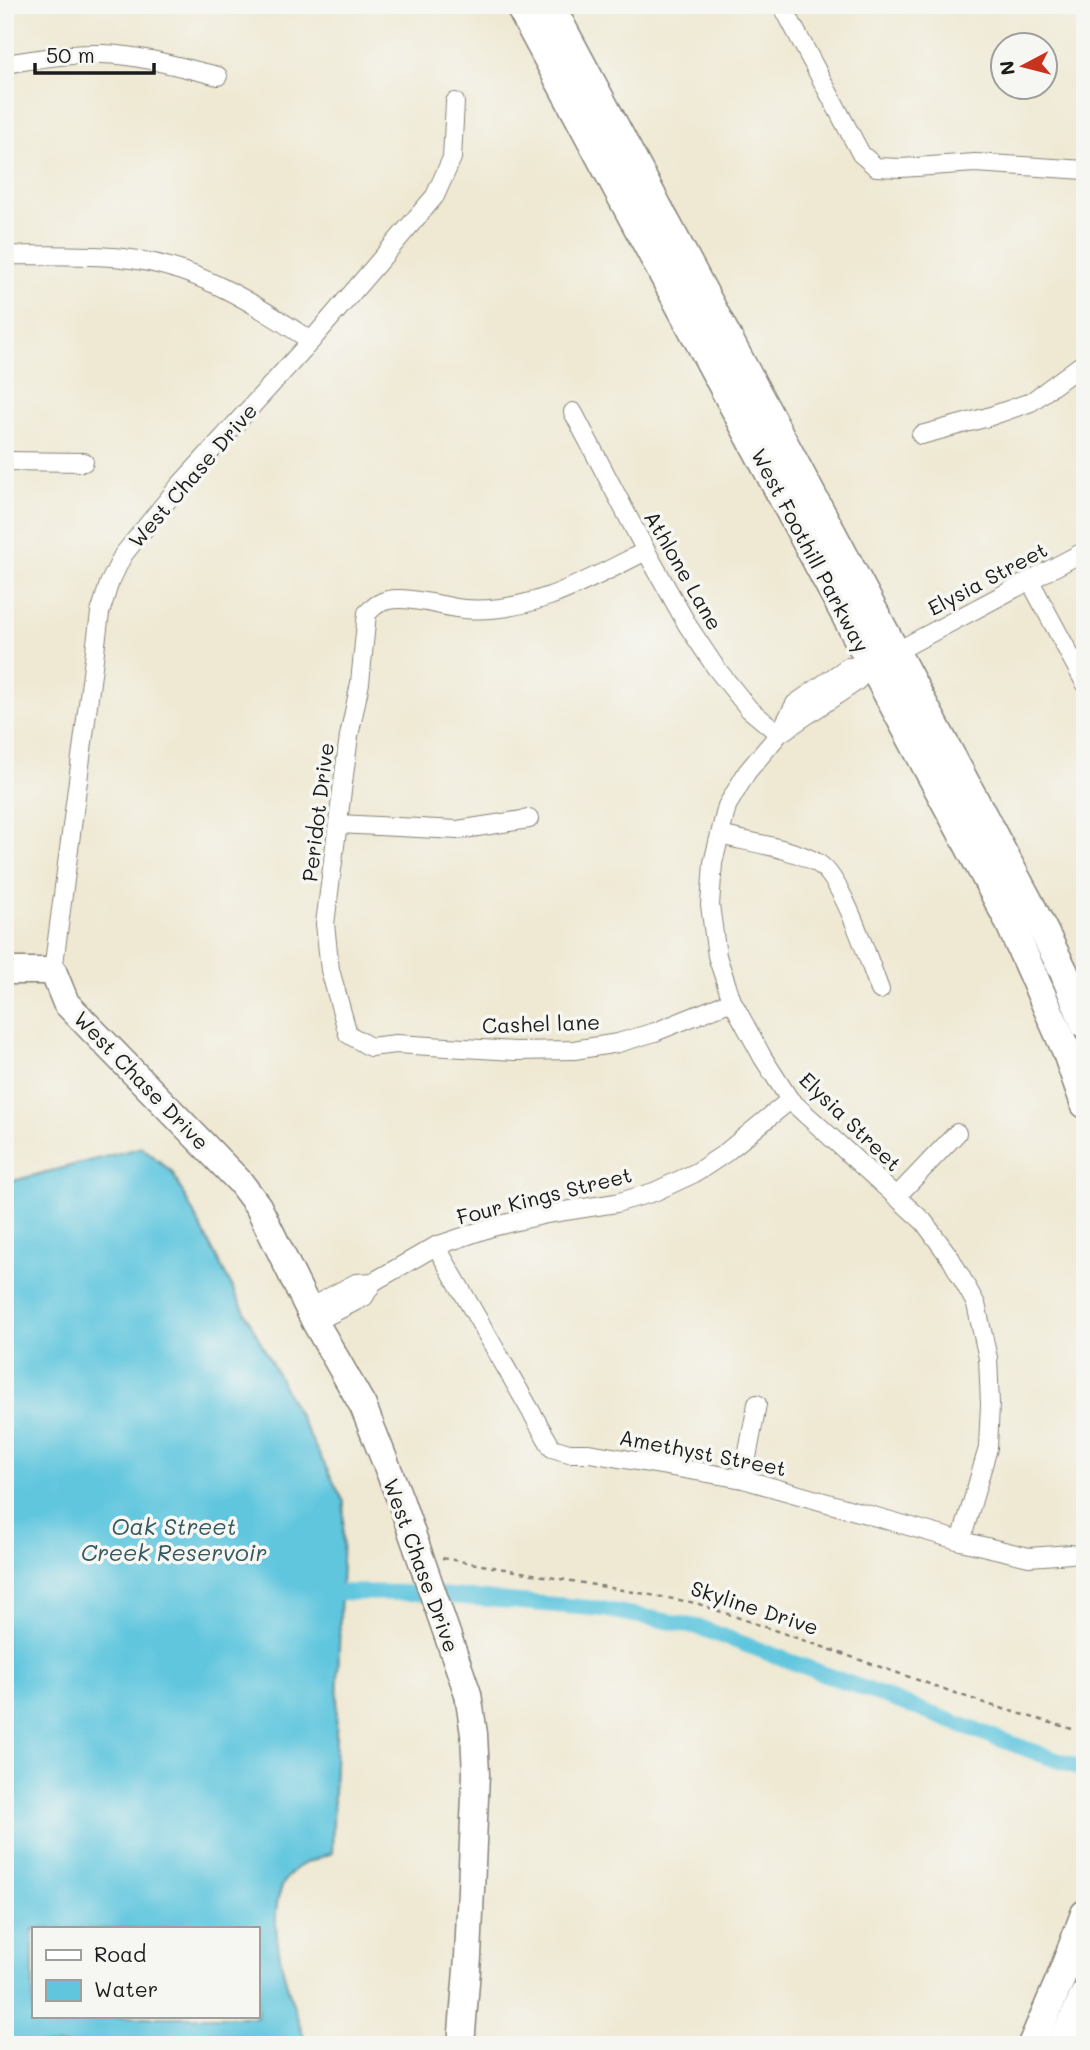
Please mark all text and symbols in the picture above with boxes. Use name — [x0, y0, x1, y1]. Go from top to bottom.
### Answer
scale bar — [35, 32, 154, 76]
north arrow — [988, 32, 1058, 102]
text: 50 m — [46, 41, 95, 68]
text: N — [993, 59, 1020, 77]
street label: West Chase Drive — [122, 397, 262, 553]
street label: West Foothill Parkway — [746, 443, 876, 657]
street label: Athlone Lane — [639, 505, 729, 635]
street label: Elysia Street — [923, 535, 1051, 621]
street label: Peridot Drive — [295, 741, 339, 883]
street label: West Chase Drive — [69, 1005, 215, 1155]
street label: Cashel lane — [482, 1007, 600, 1039]
street label: Elysia Street — [794, 1066, 908, 1176]
street label: Four Kings Street — [454, 1160, 634, 1230]
street label: Amethyst Street — [617, 1423, 789, 1481]
street label: West Chase Drive — [378, 1474, 466, 1656]
water label: Oak Street Creek Reservoir — [81, 1511, 267, 1567]
street label: Skyline Drive — [688, 1574, 822, 1640]
legend — [32, 1927, 259, 2018]
text: Road — [94, 1940, 146, 1967]
text: Water — [94, 1975, 158, 2002]

